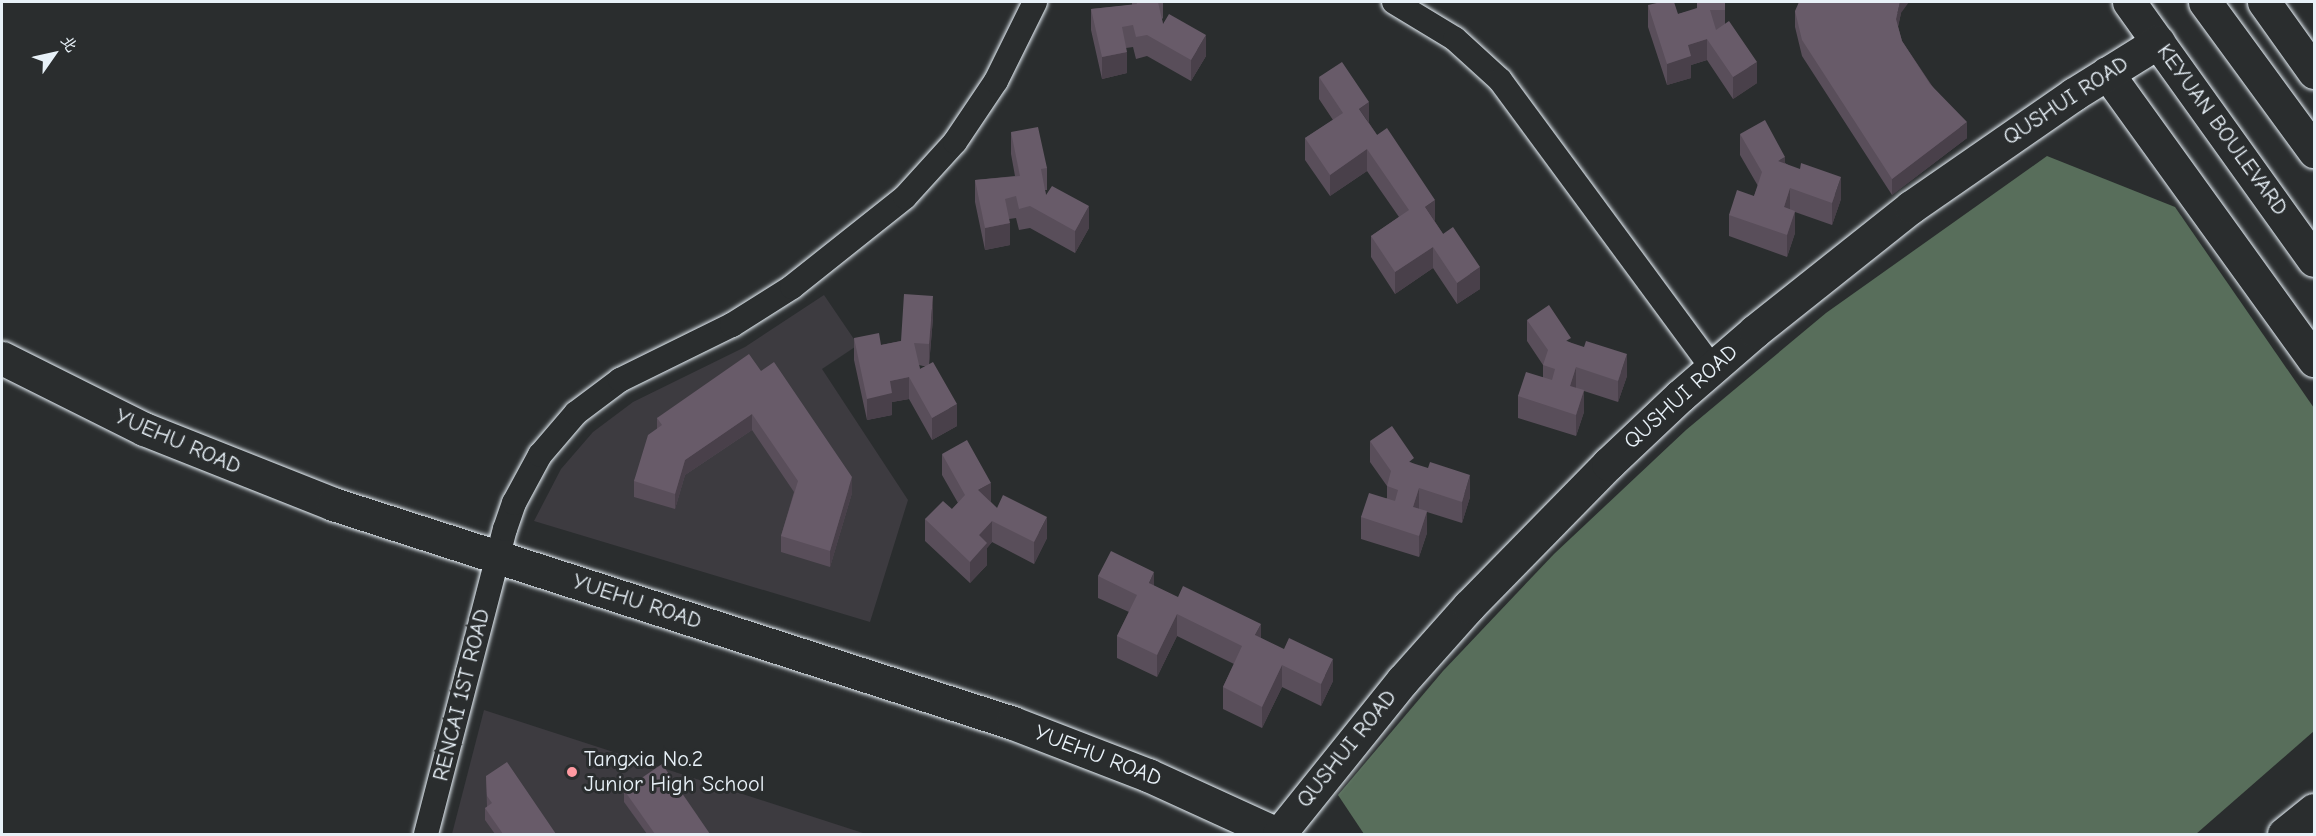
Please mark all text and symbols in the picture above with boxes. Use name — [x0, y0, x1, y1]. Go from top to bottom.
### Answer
north arrow — [24, 24, 84, 84]
text: 北 — [57, 32, 81, 56]
street label: KEYUAN BOULEVARD — [2151, 39, 2293, 221]
street label: QUSHUI ROAD — [1998, 51, 2134, 151]
street label: QUSHUI ROAD — [1619, 339, 1743, 455]
street label: YUEHU ROAD — [111, 404, 245, 480]
street label: YUEHU ROAD — [569, 569, 705, 635]
street label: RENCAI 1ST ROAD — [428, 606, 496, 784]
street label: QUSHUI ROAD — [1291, 685, 1403, 813]
street label: YUEHU ROAD — [1031, 720, 1165, 792]
place label: Tangxia No.2 Junior High School — [584, 746, 765, 798]
marker: Tangxia No.2 Junior High School — [565, 765, 579, 779]

